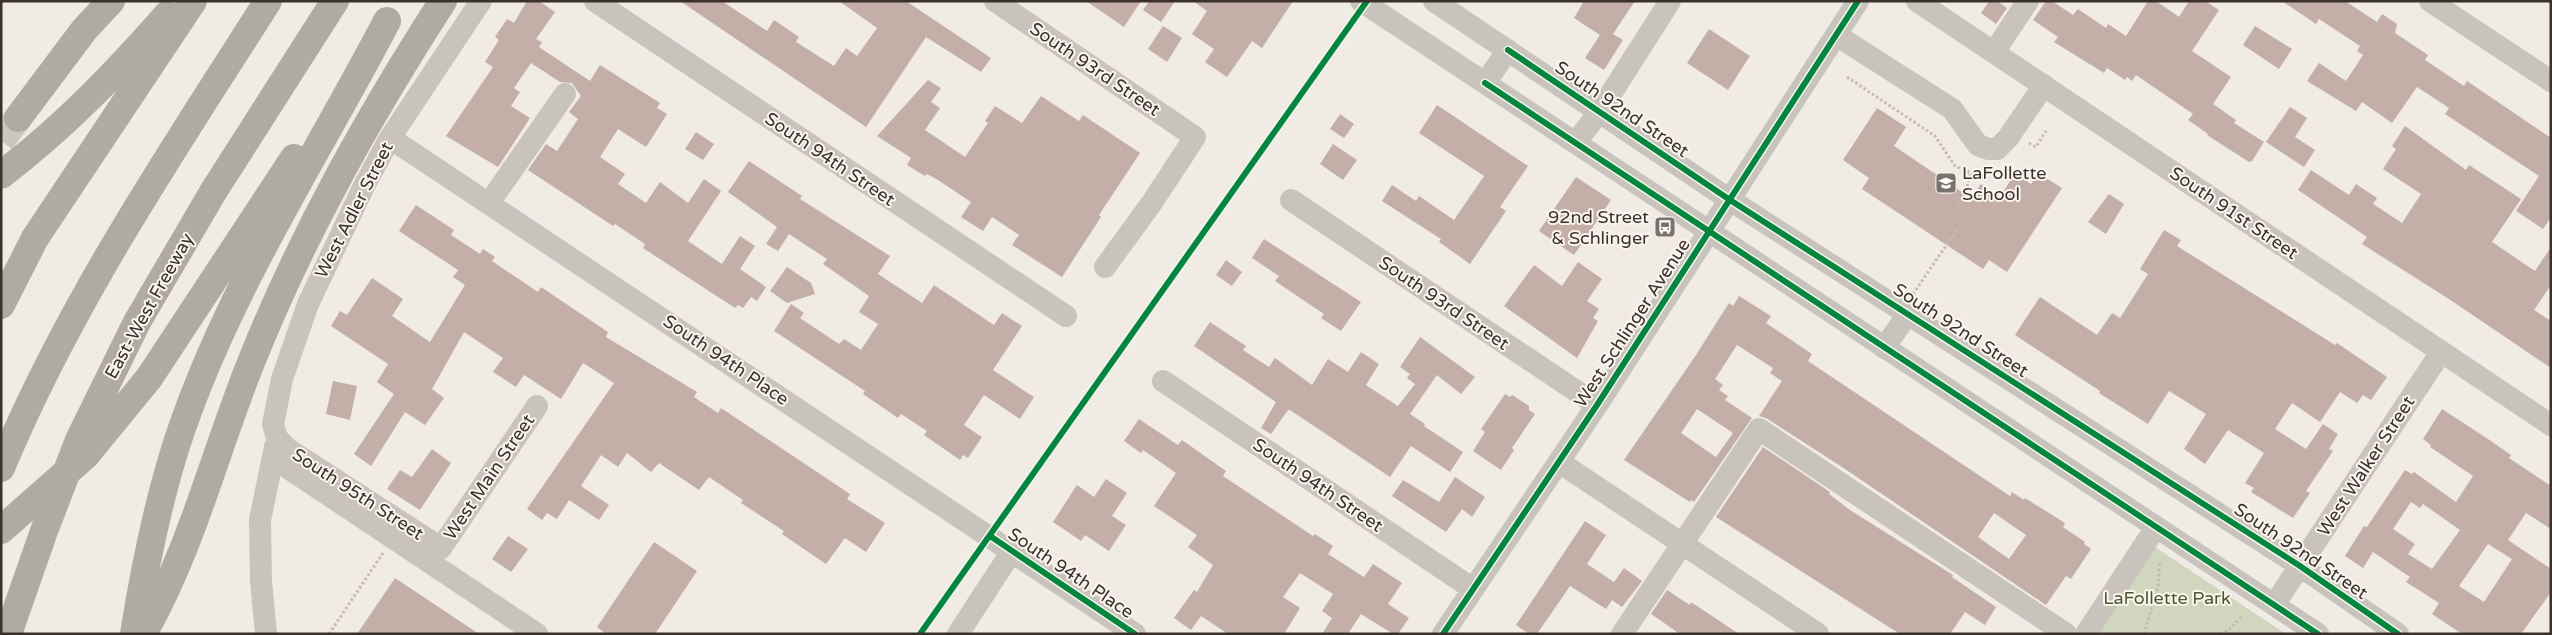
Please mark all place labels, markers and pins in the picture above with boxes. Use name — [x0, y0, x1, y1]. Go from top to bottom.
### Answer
place label: LaFollette School — [1962, 162, 2046, 205]
school or university icon: LaFollette School — [1934, 171, 1958, 195]
place label: 92nd Street & Schlinger — [1548, 206, 1649, 249]
bus stop icon: 92nd Street & Schlinger — [1653, 215, 1677, 239]

